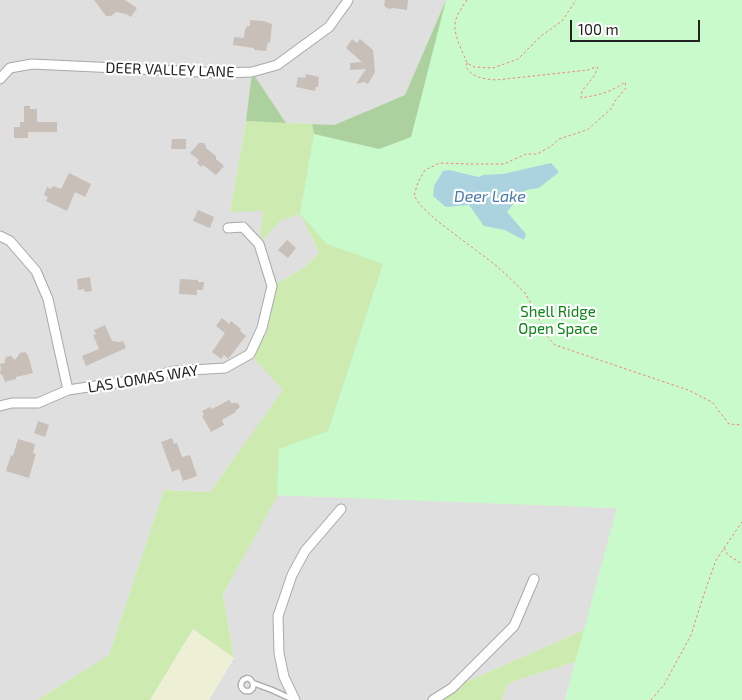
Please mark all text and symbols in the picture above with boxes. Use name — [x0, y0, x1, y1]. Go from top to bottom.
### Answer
scale bar — [572, 10, 702, 42]
text: 100 m — [578, 20, 619, 38]
street label: DEER VALLEY LANE — [105, 59, 235, 81]
water label: Deer Lake — [454, 187, 526, 207]
park label: Shell Ridge Open Space — [518, 303, 598, 338]
street label: LAS LOMAS WAY — [87, 361, 199, 397]

